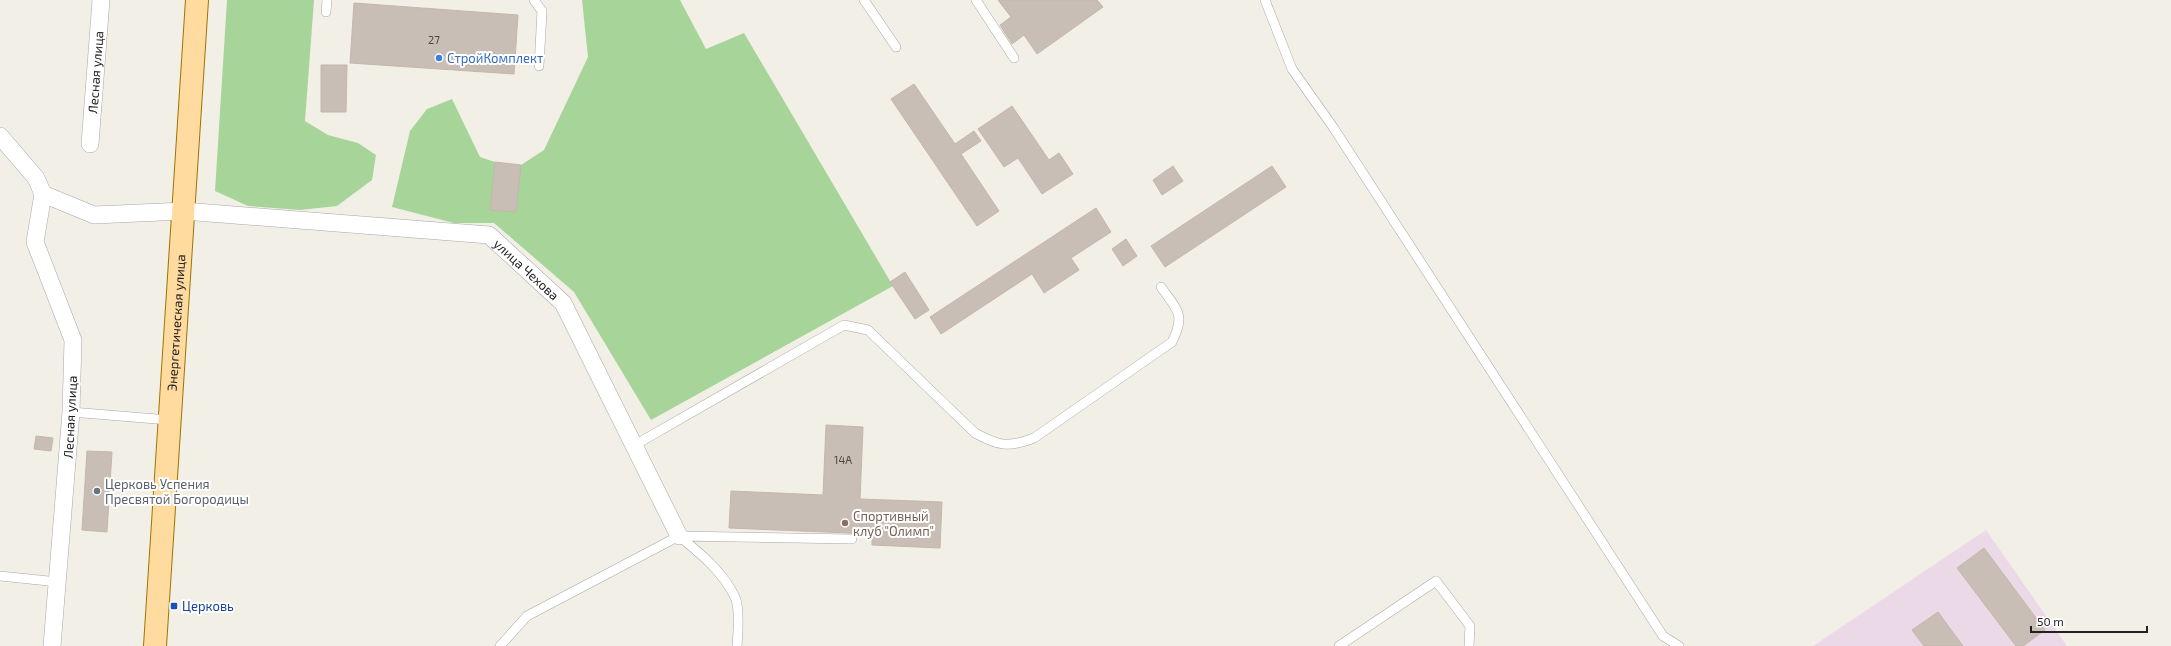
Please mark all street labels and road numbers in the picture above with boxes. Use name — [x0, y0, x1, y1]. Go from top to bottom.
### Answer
street label: Лесная улица — [84, 30, 107, 114]
street label: улица Чехова — [491, 235, 562, 303]
street label: Энергетическая улица — [164, 254, 188, 392]
street label: Лесная улица — [60, 375, 80, 459]

